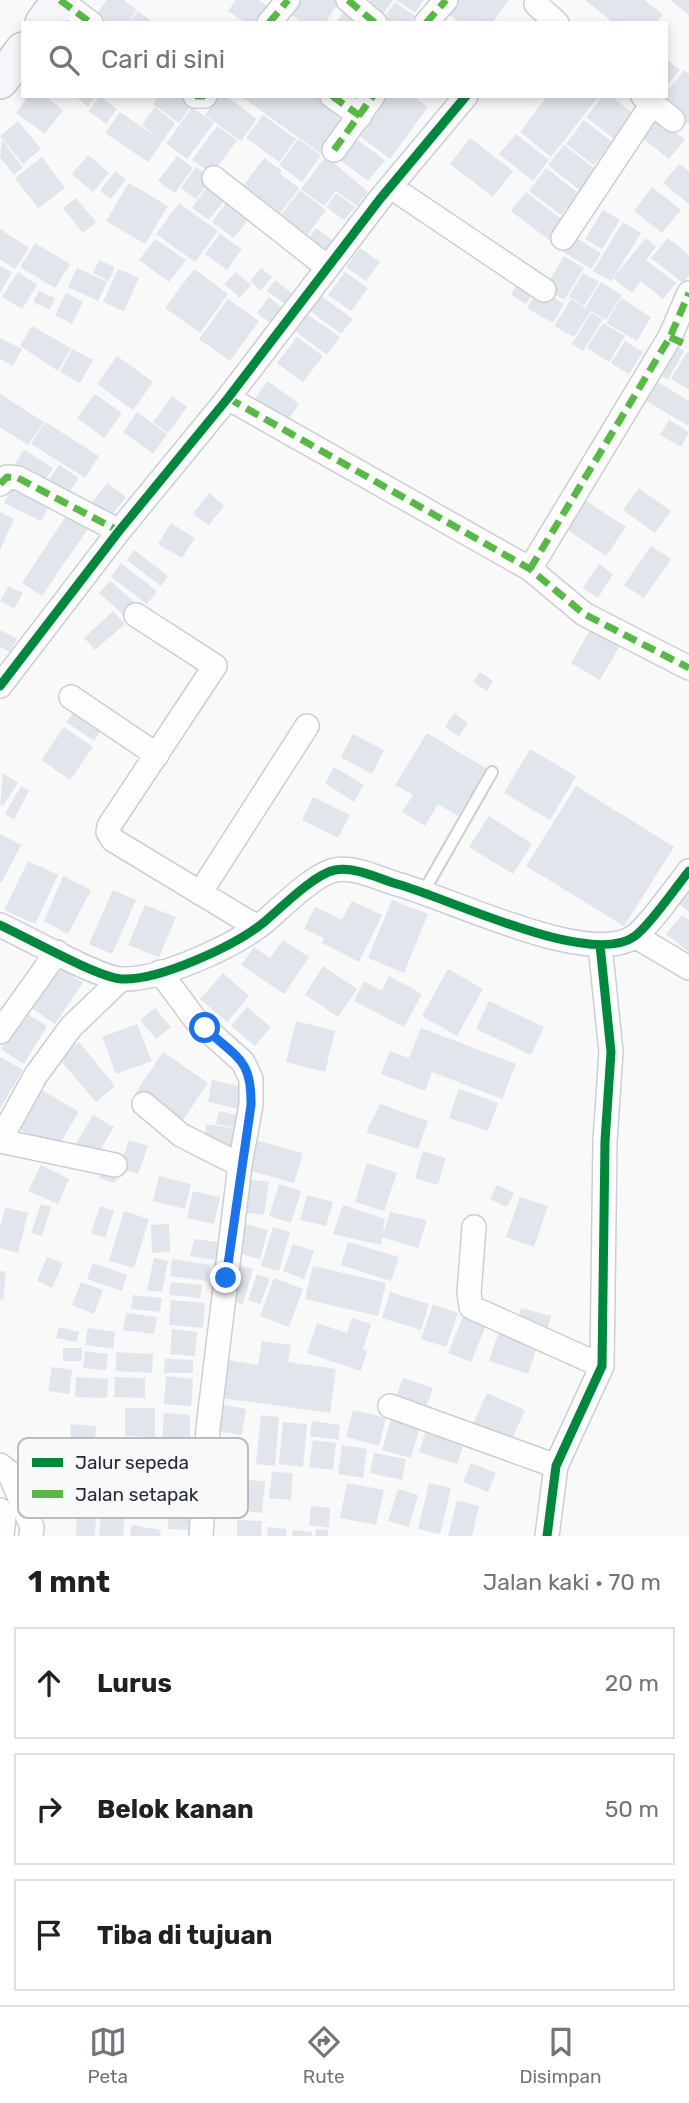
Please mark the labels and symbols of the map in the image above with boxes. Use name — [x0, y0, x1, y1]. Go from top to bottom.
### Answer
route start — [189, 1012, 220, 1043]
route end — [210, 1262, 241, 1293]
legend — [18, 1438, 248, 1518]
text: Jalur sepeda — [75, 1451, 189, 1474]
text: Jalan setapak — [75, 1483, 199, 1506]

